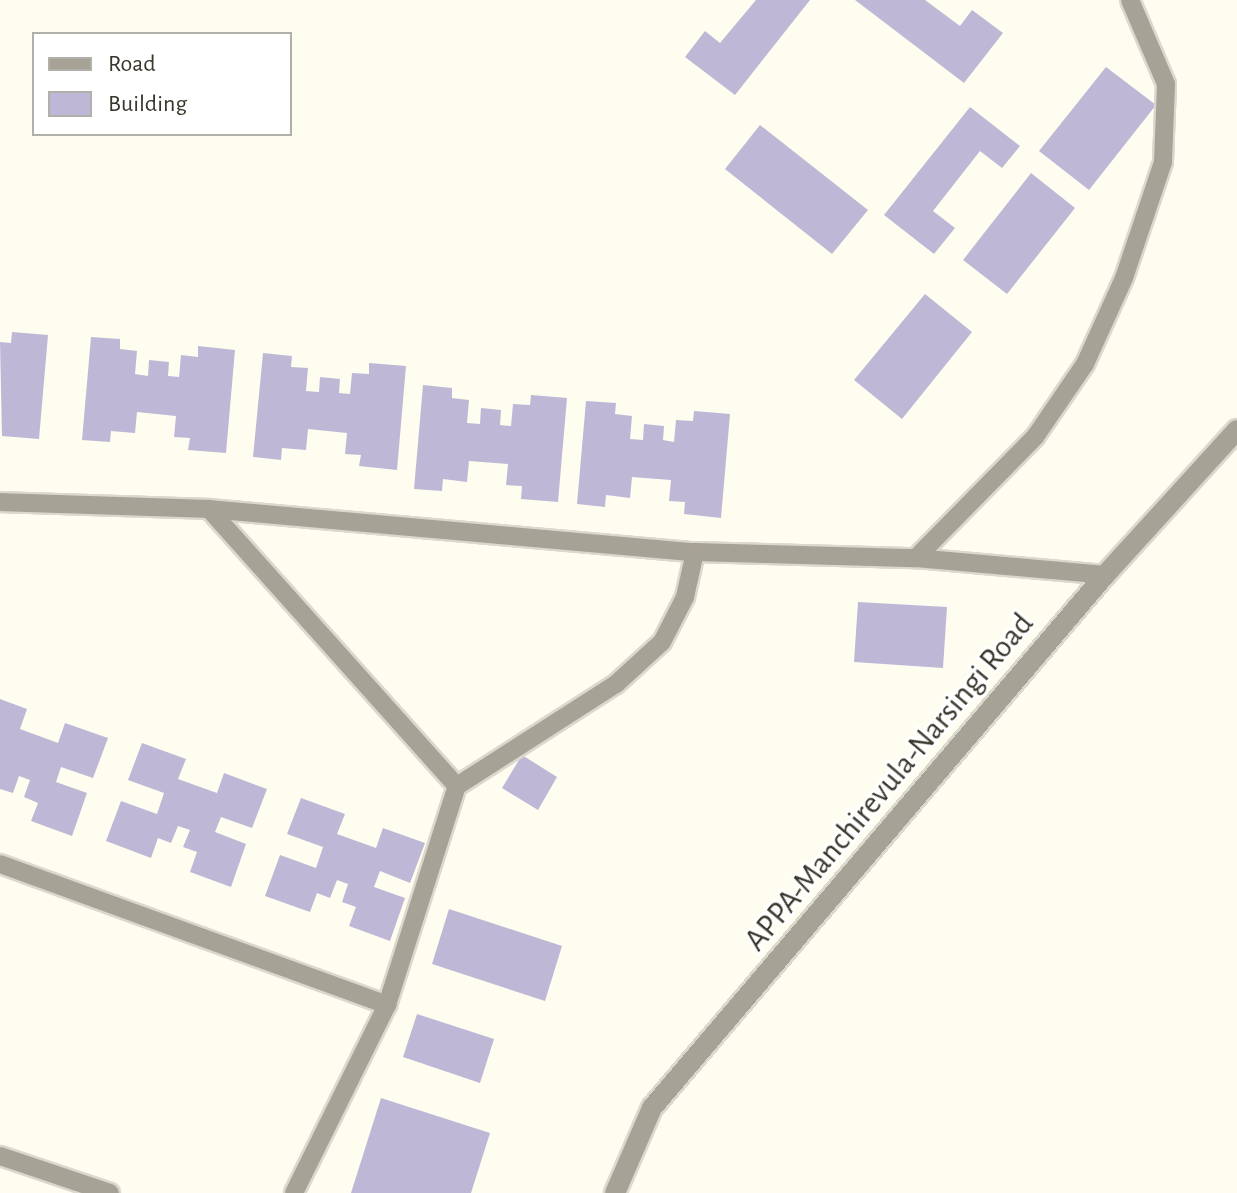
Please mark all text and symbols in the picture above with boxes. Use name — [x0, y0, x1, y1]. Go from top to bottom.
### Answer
legend — [32, 32, 292, 136]
text: Road — [108, 52, 156, 76]
text: Building — [108, 92, 187, 116]
street label: APPA-Manchirevula-Narsingi Road — [736, 605, 1042, 959]

